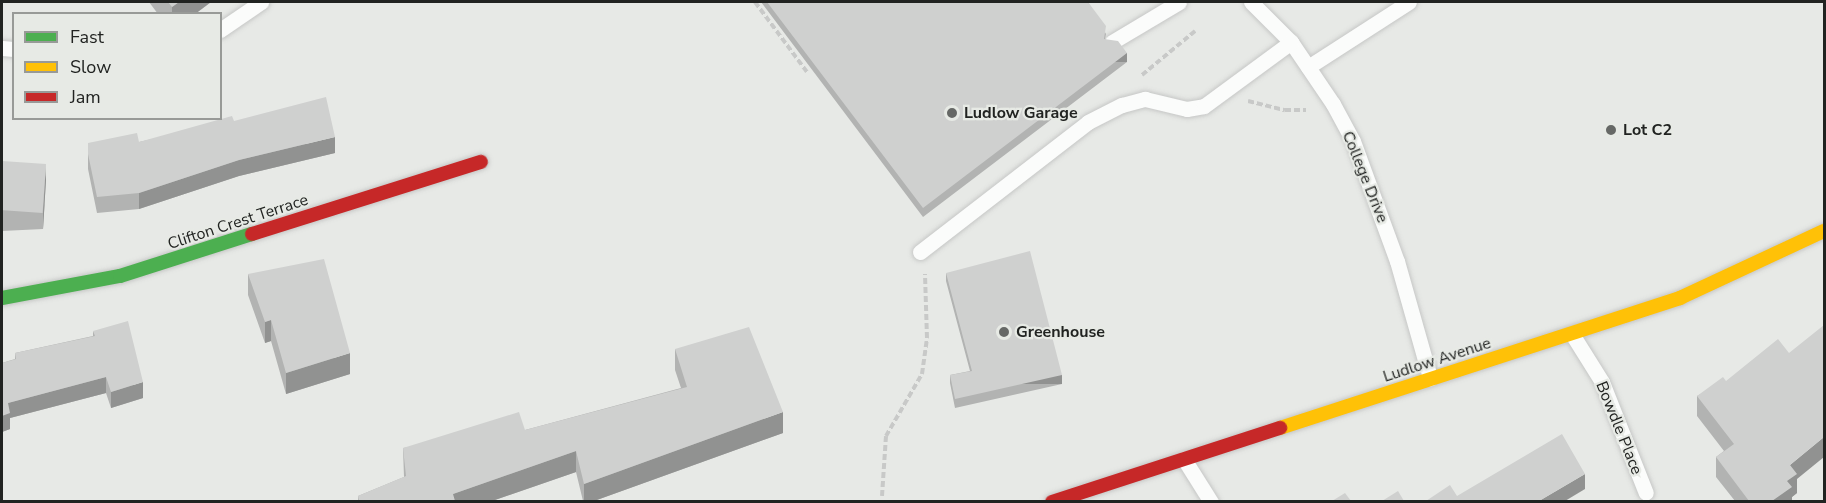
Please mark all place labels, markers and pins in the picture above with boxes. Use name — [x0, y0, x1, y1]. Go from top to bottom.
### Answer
place label: Ludlow Garage — [964, 103, 1078, 123]
marker: Ludlow Garage — [945, 106, 959, 120]
place label: Lot C2 — [1623, 120, 1672, 140]
marker: Lot C2 — [1604, 123, 1618, 137]
place label: Greenhouse — [1016, 322, 1105, 342]
marker: Greenhouse — [997, 325, 1011, 339]

